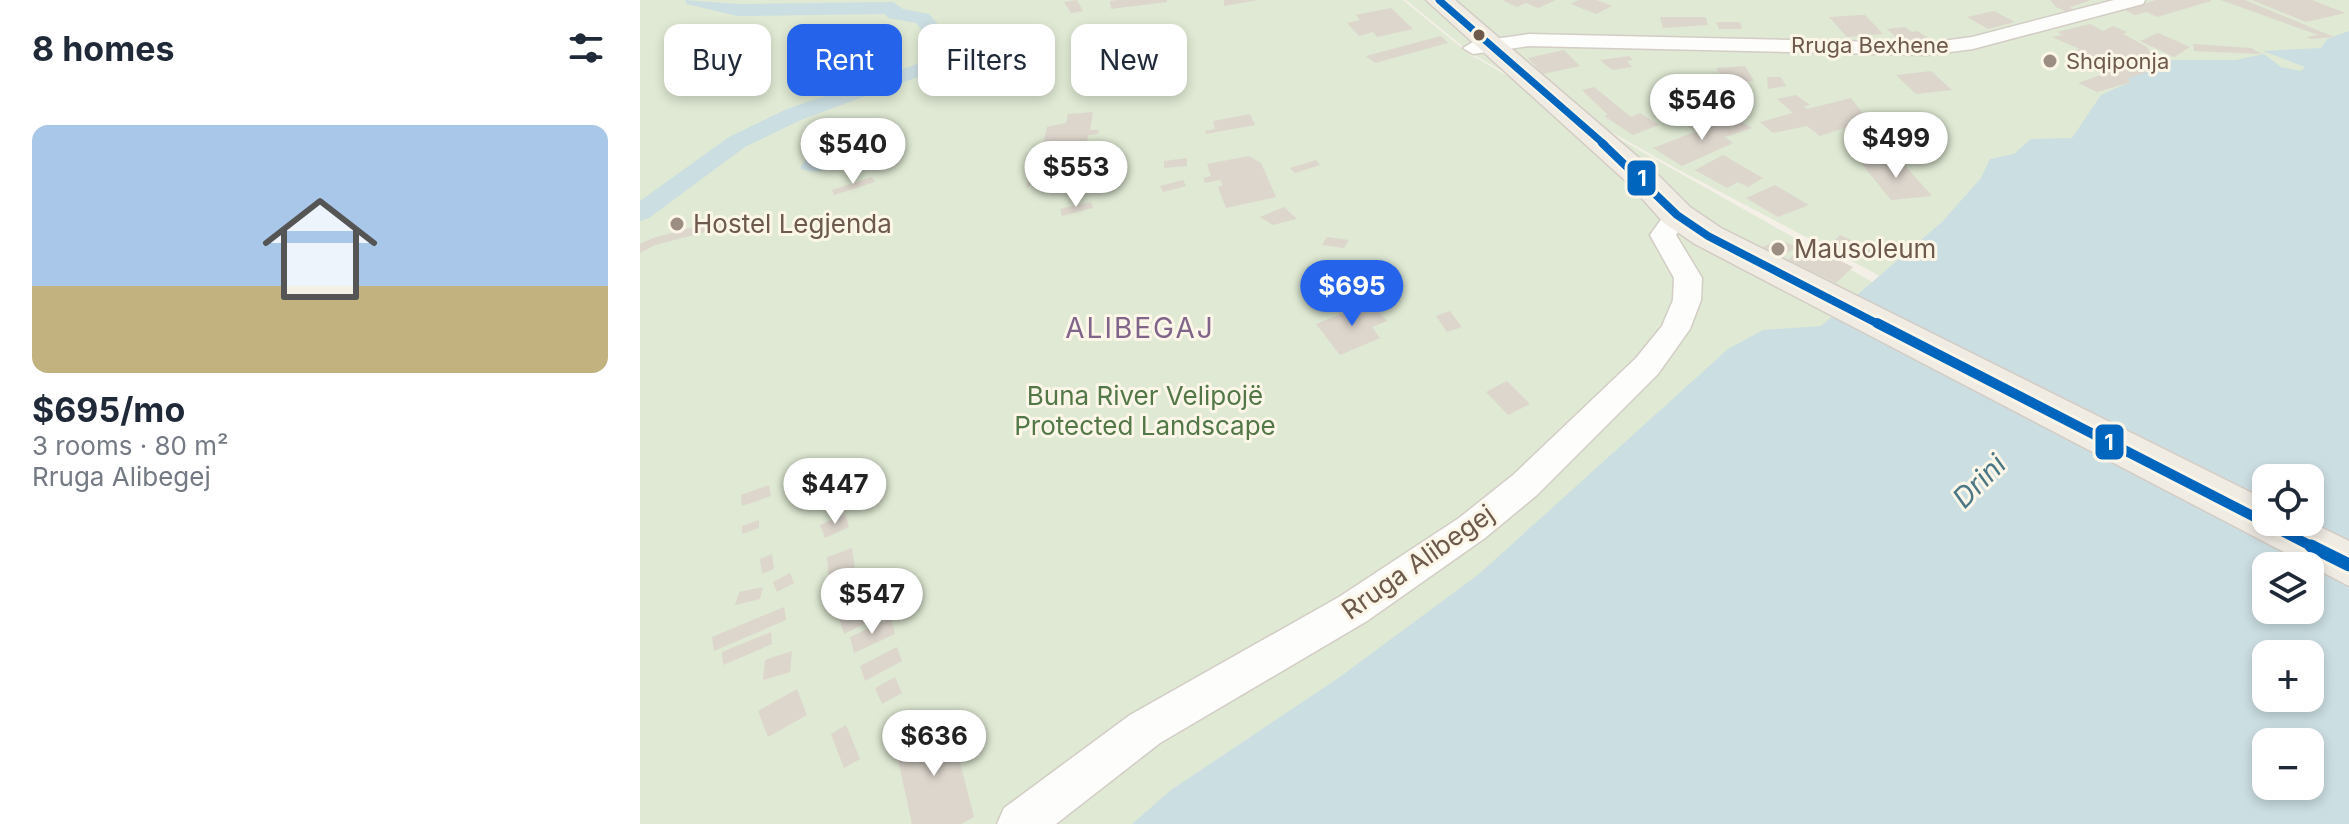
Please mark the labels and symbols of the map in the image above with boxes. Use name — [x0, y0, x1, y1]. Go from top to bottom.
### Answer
unlabelled marker — [1471, 27, 1487, 43]
street label: Rruga Bexhene — [1791, 32, 1949, 58]
place label: Shqiponja — [2066, 48, 2169, 74]
marker: Shqiponja — [2041, 52, 2059, 70]
pin: $546 — [1655, 74, 1749, 142]
pin: $499 — [1849, 112, 1943, 180]
pin: $540 — [806, 118, 900, 186]
pin: $553 — [1029, 141, 1123, 209]
line badge: 1 — [1626, 159, 1657, 197]
text: 1 — [1637, 165, 1647, 191]
place label: Hostel Legjenda — [693, 208, 892, 239]
marker: Hostel Legjenda — [668, 215, 686, 233]
place label: Mausoleum — [1794, 233, 1936, 264]
marker: Mausoleum — [1769, 240, 1787, 258]
pin: $695 — [1305, 260, 1399, 328]
district label: ALIBEGAJ — [1065, 311, 1215, 345]
park label: Buna River Velipojë Protected Landscape — [1014, 380, 1276, 441]
line badge: 1 — [2094, 423, 2125, 461]
text: 1 — [2104, 429, 2114, 455]
water label: Drini — [1945, 446, 2014, 515]
pin: $447 — [788, 458, 882, 526]
street label: Rruga Alibegej — [1336, 498, 1500, 626]
pin: $547 — [825, 568, 919, 636]
pin: $636 — [887, 710, 981, 778]

